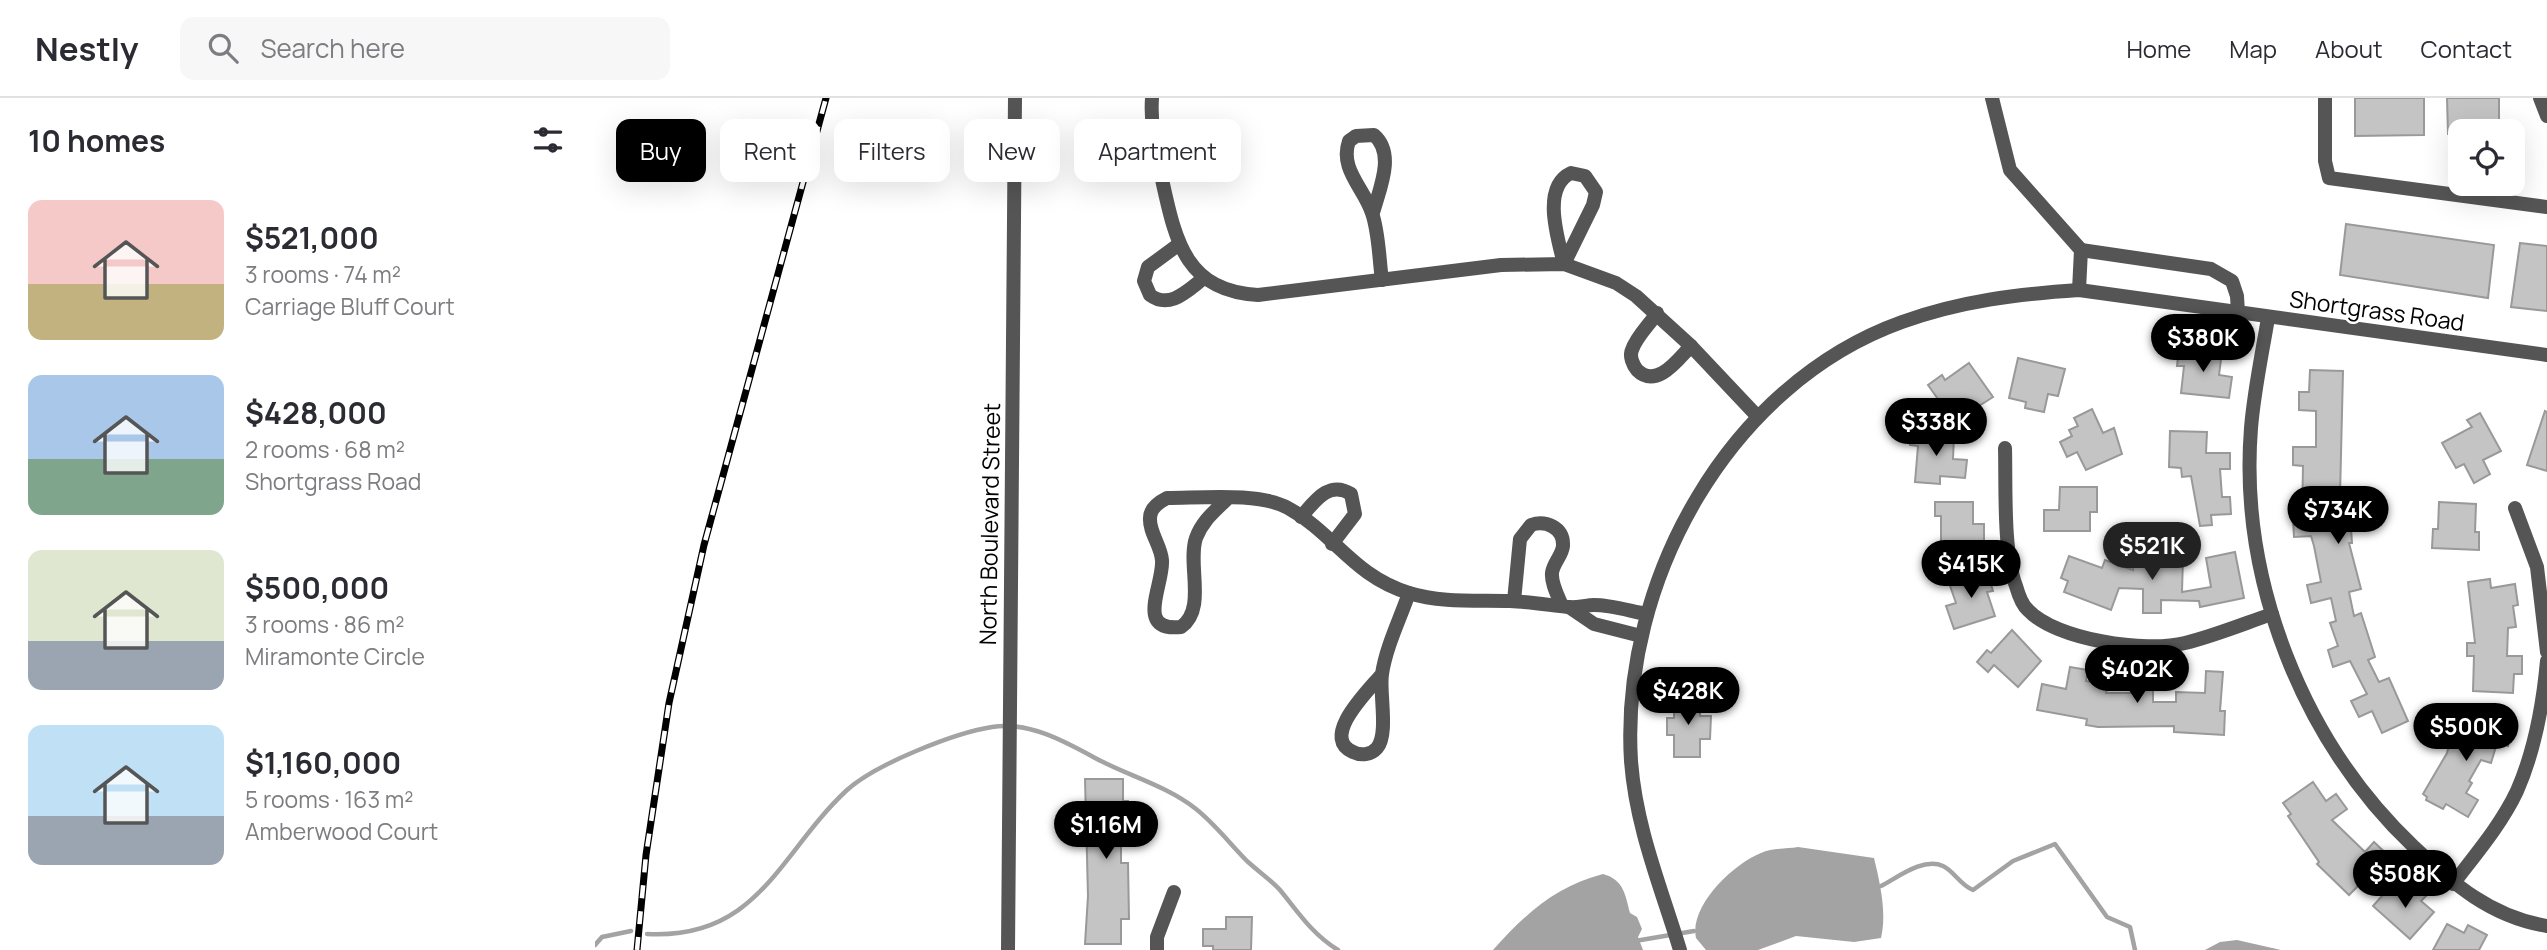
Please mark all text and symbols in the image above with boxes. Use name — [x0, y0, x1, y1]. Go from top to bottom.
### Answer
search box — [180, 17, 670, 80]
text: Nestly — [35, 26, 138, 71]
icon: search — [204, 29, 242, 67]
text: Search here — [260, 30, 405, 66]
text: Home — [2126, 32, 2191, 65]
text: Map — [2229, 32, 2277, 65]
text: About — [2315, 32, 2383, 65]
text: Contact — [2421, 32, 2512, 65]
chip: Buy — [616, 119, 706, 182]
chip: Rent — [720, 119, 820, 182]
chip: Filters — [834, 119, 950, 182]
chip: New — [964, 119, 1060, 182]
chip: Apartment — [1074, 119, 1241, 182]
map controls — [2448, 119, 2525, 196]
button: locate — [2448, 119, 2525, 196]
text: 10 homes — [28, 120, 165, 161]
icon: filters — [529, 121, 567, 159]
text: $521,000 — [245, 217, 379, 258]
icon: home — [84, 228, 168, 312]
text: 3 rooms · 74 m² — [245, 258, 401, 290]
street label: Shortgrass Road — [2287, 282, 2467, 338]
text: Carriage Bluff Court — [245, 290, 455, 322]
pin: $380K — [2154, 314, 2252, 374]
text: $380K — [2167, 321, 2239, 353]
text: $428,000 — [245, 392, 387, 433]
pin: $338K — [1887, 398, 1985, 458]
icon: home — [84, 403, 168, 487]
street label: North Boulevard Street — [971, 403, 1007, 645]
text: $338K — [1901, 405, 1971, 437]
text: 2 rooms · 68 m² — [245, 433, 405, 465]
text: Shortgrass Road — [245, 465, 421, 497]
pin: $734K — [2289, 486, 2387, 546]
text: $734K — [2304, 493, 2372, 525]
pin: $521K — [2103, 522, 2201, 582]
text: $521K — [2119, 529, 2185, 561]
pin: $415K — [1922, 540, 2020, 600]
text: $415K — [1938, 547, 2004, 579]
text: $500,000 — [245, 567, 389, 608]
icon: home — [84, 578, 168, 662]
text: 3 rooms · 86 m² — [245, 608, 405, 640]
text: Miramonte Circle — [245, 640, 425, 672]
pin: $402K — [2088, 646, 2186, 705]
text: $402K — [2101, 652, 2173, 684]
pin: $428K — [1639, 668, 1737, 727]
text: $428K — [1652, 674, 1724, 706]
pin: $500K — [2417, 704, 2515, 763]
text: $500K — [2429, 710, 2503, 742]
text: $1,160,000 — [245, 742, 401, 783]
icon: home — [84, 753, 168, 837]
text: 5 rooms · 163 m² — [245, 783, 413, 815]
pin: $1.16M — [1049, 802, 1163, 861]
text: $1.16M — [1070, 808, 1142, 840]
text: Amberwood Court — [245, 815, 438, 847]
pin: $508K — [2356, 850, 2454, 910]
text: $508K — [2369, 857, 2441, 889]

